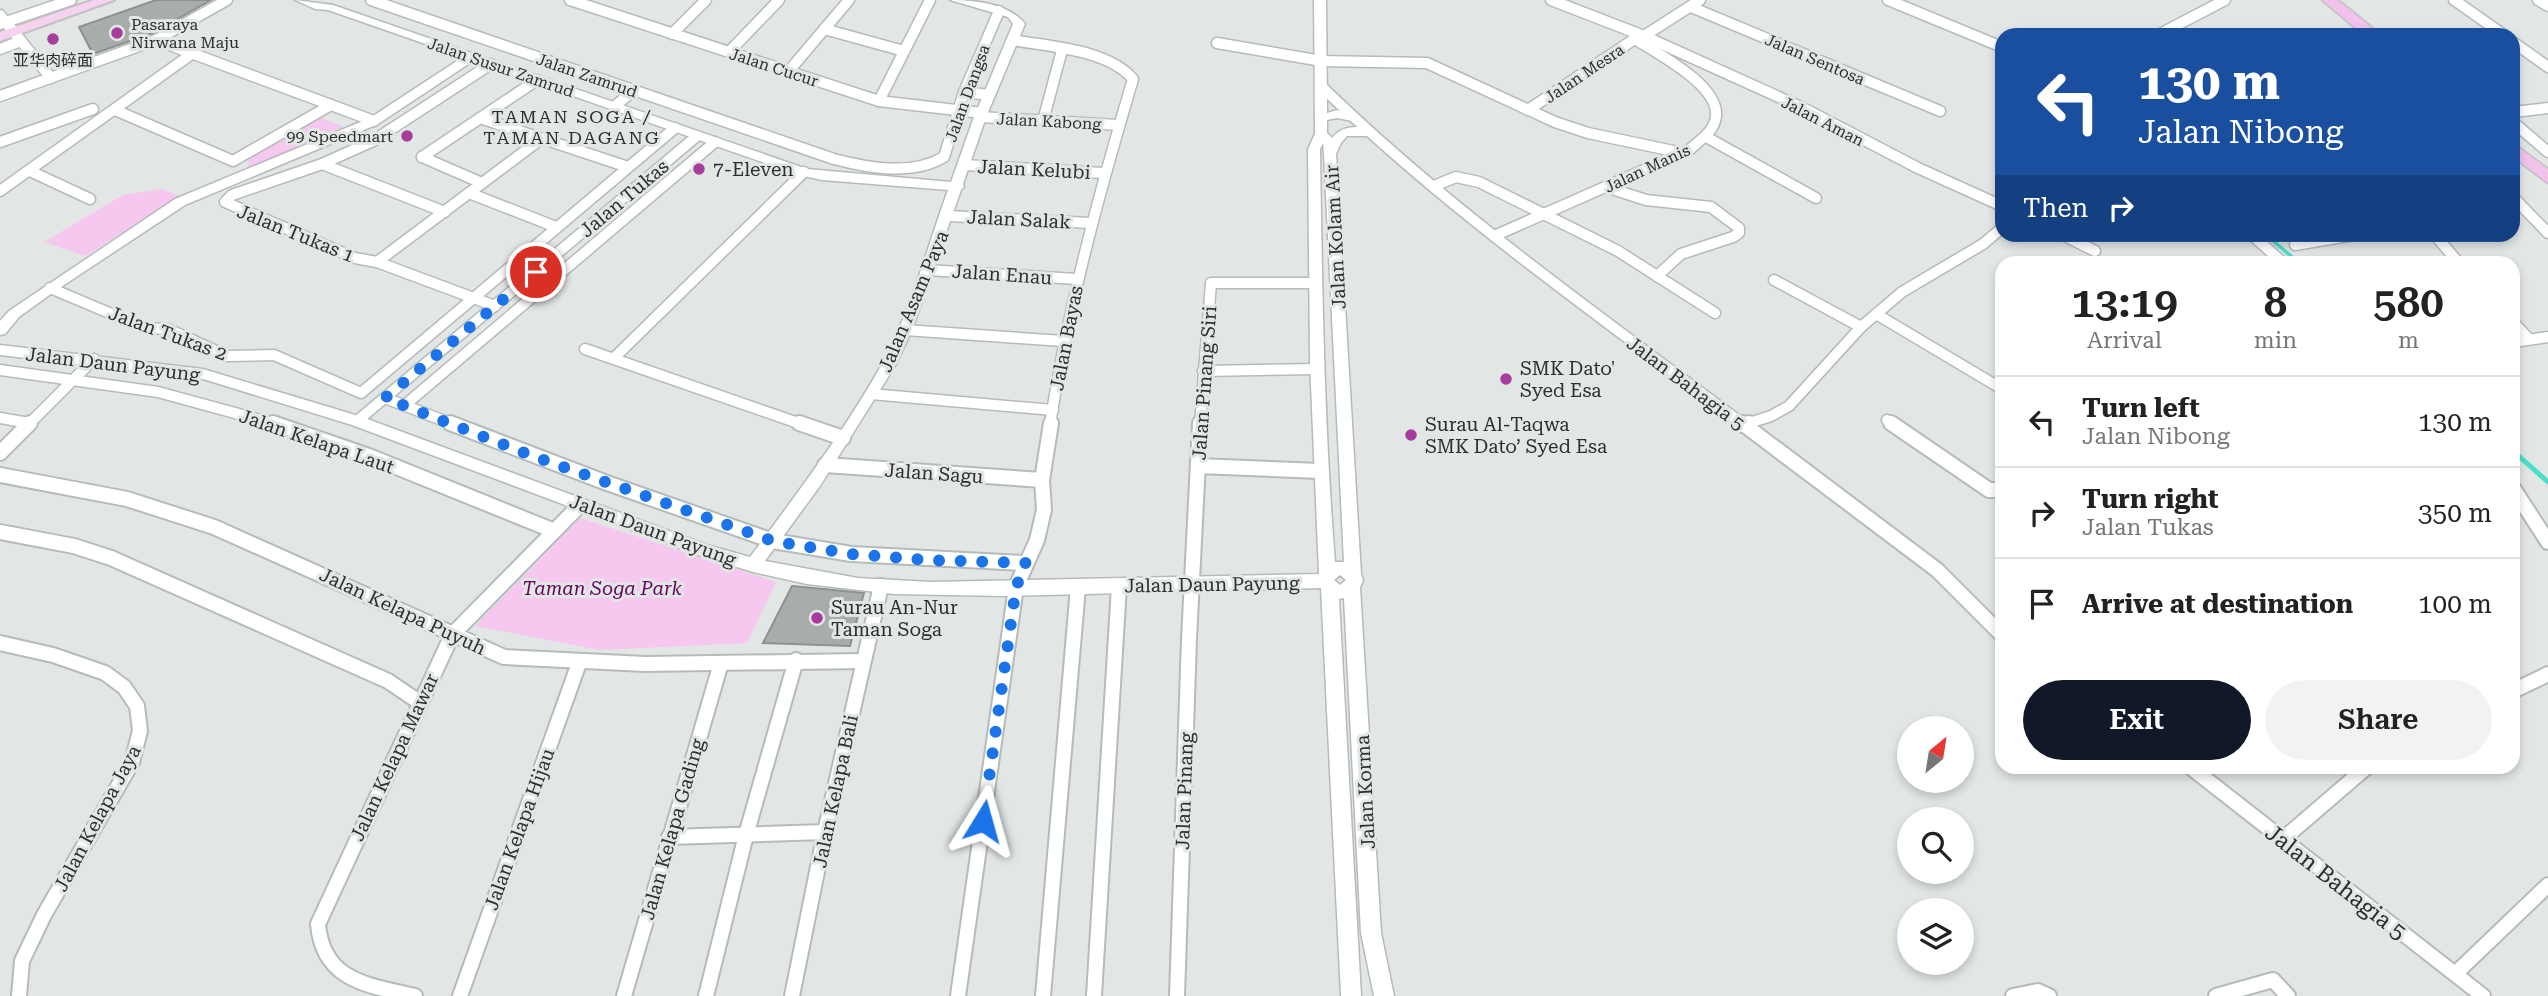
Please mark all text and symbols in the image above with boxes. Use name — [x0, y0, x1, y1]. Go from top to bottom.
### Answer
place label: Pasaraya Nirwana Maju — [131, 15, 239, 52]
marker: Pasaraya Nirwana Maju — [109, 25, 125, 41]
street label: Jalan Sentosa — [1762, 30, 1868, 89]
marker: 亚华肉碎面 — [45, 31, 61, 47]
street label: Jalan Susur Zamrud — [425, 33, 577, 101]
street label: Jalan Mesra — [1541, 40, 1628, 107]
street label: Jalan Dangsa — [941, 42, 994, 144]
street label: Jalan Cucur — [727, 44, 821, 91]
street label: Jalan Zamrud — [534, 49, 640, 102]
place label: 亚华肉碎面 — [13, 51, 93, 70]
text: 130 m — [2138, 54, 2280, 111]
icon: left — [2023, 56, 2114, 147]
street label: Jalan Aman — [1778, 93, 1867, 150]
district label: TAMAN SOGA / TAMAN DAGANG — [483, 106, 661, 148]
street label: Jalan Kabong — [996, 109, 1103, 134]
text: Jalan Nibong — [2138, 113, 2344, 151]
place label: 99 Speedmart — [287, 127, 393, 146]
marker: 99 Speedmart — [399, 128, 415, 144]
street label: Jalan Manis — [1601, 140, 1693, 197]
street label: Jalan Tukas — [575, 155, 673, 242]
street label: Jalan Kelubi — [977, 155, 1091, 184]
place label: 7-Eleven — [713, 158, 794, 181]
marker: 7-Eleven — [691, 161, 707, 177]
street label: Jalan Kolam Air — [1320, 164, 1351, 310]
icon: right — [2102, 189, 2140, 227]
text: Then — [2023, 193, 2088, 223]
street label: Jalan Tukas 1 — [234, 200, 358, 267]
street label: Jalan Salak — [966, 205, 1072, 234]
street label: Jalan Asam Paya — [873, 226, 954, 375]
pin — [506, 242, 566, 302]
icon: arrive — [517, 253, 555, 291]
street label: Jalan Enau — [951, 260, 1053, 289]
text: 13:19 — [2071, 278, 2178, 327]
text: 8 — [2264, 278, 2287, 327]
text: 580 — [2373, 278, 2444, 327]
street label: Jalan Bayas — [1045, 284, 1088, 393]
street label: Jalan Tukas 2 — [105, 301, 230, 366]
street label: Jalan Pinang Siri — [1188, 305, 1221, 461]
text: Arrival — [2087, 327, 2162, 354]
text: min — [2254, 327, 2297, 354]
text: m — [2398, 327, 2419, 354]
street label: Jalan Bahagia 5 — [1622, 332, 1749, 435]
street label: Jalan Daun Payung — [24, 342, 202, 387]
place label: SMK Dato' Syed Esa — [1520, 357, 1615, 402]
marker: SMK Dato' Syed Esa — [1498, 371, 1514, 387]
text: Turn left — [2082, 393, 2200, 423]
icon: left — [2023, 403, 2061, 441]
street label: Jalan Kelapa Laut — [236, 404, 397, 479]
text: 130 m — [2418, 407, 2492, 437]
place label: Surau Al-Taqwa SMK Dato’ Syed Esa — [1425, 413, 1608, 458]
text: Jalan Nibong — [2082, 423, 2230, 450]
marker: Surau Al-Taqwa SMK Dato’ Syed Esa — [1403, 427, 1419, 443]
street label: Jalan Sagu — [884, 459, 984, 488]
text: Turn right — [2082, 484, 2218, 514]
street label: Jalan Daun Payung — [566, 490, 739, 571]
icon: right — [2023, 494, 2061, 532]
text: 350 m — [2418, 498, 2492, 528]
text: Jalan Tukas — [2082, 514, 2214, 541]
street label: Jalan Kelapa Puyuh — [316, 563, 490, 660]
street label: Jalan Daun Payung — [1124, 571, 1300, 598]
park label: Taman Soga Park — [522, 577, 682, 600]
icon: arrive — [2023, 585, 2061, 623]
text: Arrive at destination — [2082, 589, 2353, 619]
text: 100 m — [2418, 589, 2492, 619]
place label: Surau An-Nur Taman Soga — [831, 596, 958, 641]
marker: Surau An-Nur Taman Soga — [809, 610, 825, 626]
street label: Jalan Kelapa Mawar — [345, 670, 443, 845]
button: Exit — [2023, 680, 2251, 760]
button: Share — [2265, 680, 2492, 760]
street label: Jalan Kelapa Bali — [808, 712, 863, 870]
north arrow — [1897, 716, 1974, 793]
map controls — [1897, 716, 1974, 975]
street label: Jalan Pinang — [1171, 732, 1198, 850]
street label: Jalan Korma — [1351, 734, 1380, 850]
street label: Jalan Kelapa Gading — [636, 736, 709, 922]
street label: Jalan Kelapa Jaya — [49, 741, 146, 895]
street label: Jalan Kelapa Hijau — [480, 745, 559, 913]
position arrow — [946, 784, 1020, 858]
button: search — [1897, 807, 1974, 884]
street label: Jalan Bahagia 5 — [2260, 819, 2412, 946]
button: layers — [1897, 898, 1974, 975]

